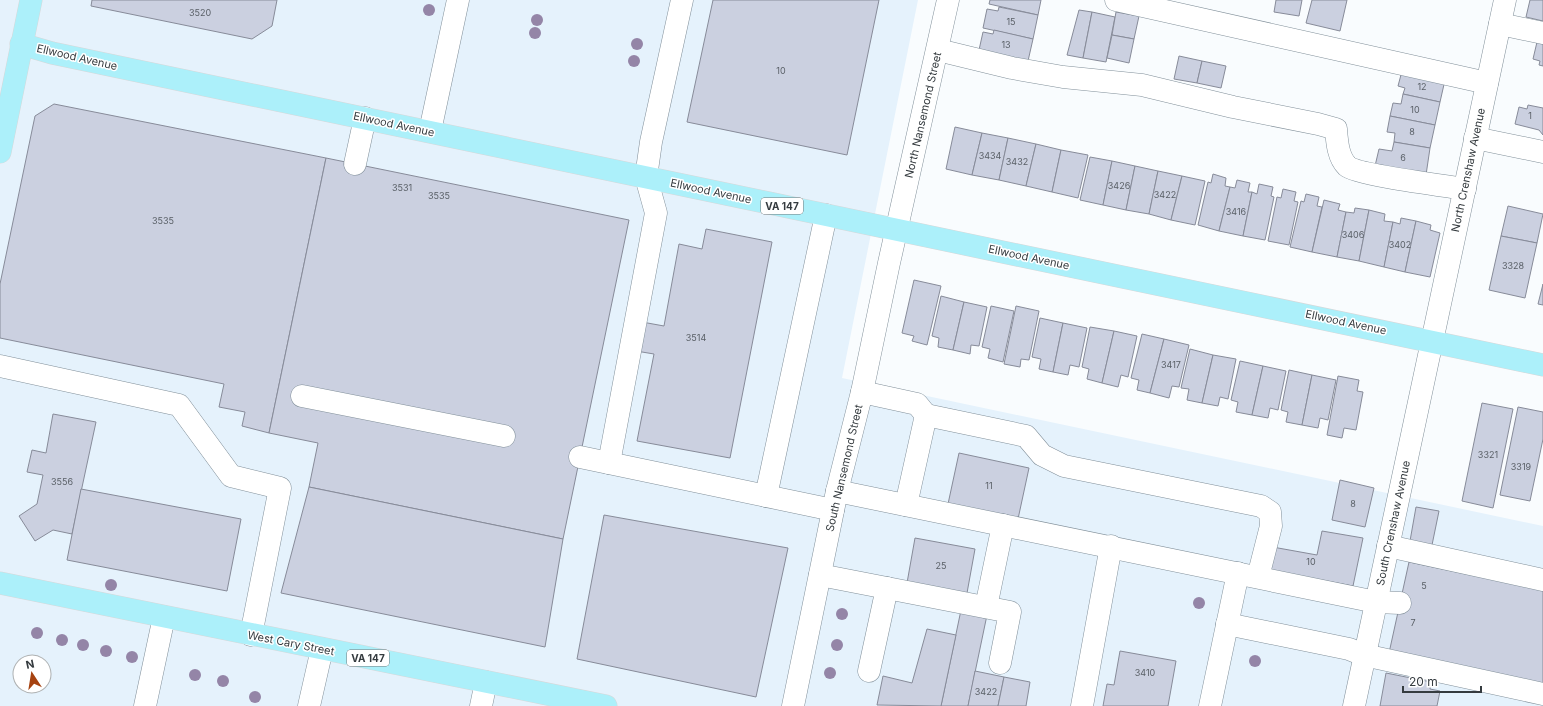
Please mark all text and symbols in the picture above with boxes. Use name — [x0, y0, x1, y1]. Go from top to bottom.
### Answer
house number: 3520 — [189, 7, 211, 18]
house number: 15 — [1006, 16, 1016, 27]
house number: 13 — [1001, 39, 1011, 50]
street label: Ellwood Avenue — [35, 41, 119, 73]
street label: North Nansemond Street — [902, 50, 944, 180]
house number: 10 — [776, 65, 786, 76]
house number: 12 — [1417, 81, 1427, 92]
house number: 10 — [1410, 104, 1420, 115]
street label: North Crenshaw Avenue — [1448, 107, 1488, 233]
street label: Ellwood Avenue — [352, 109, 436, 139]
house number: 1 — [1528, 110, 1532, 121]
house number: 8 — [1409, 126, 1415, 137]
house number: 3434 — [979, 150, 1002, 161]
house number: 6 — [1400, 152, 1406, 163]
house number: 3432 — [1006, 156, 1028, 167]
street label: Ellwood Avenue — [669, 176, 753, 206]
house number: 3426 — [1108, 180, 1131, 191]
house number: 3531 — [392, 182, 412, 193]
house number: 3422 — [1154, 189, 1176, 200]
house number: 3535 — [428, 190, 450, 201]
road number: VA 147 — [761, 198, 803, 214]
house number: 3416 — [1226, 206, 1247, 217]
house number: 3535 — [152, 215, 174, 226]
house number: 3406 — [1342, 229, 1365, 240]
house number: 3402 — [1389, 239, 1411, 250]
street label: Ellwood Avenue — [987, 242, 1071, 272]
house number: 3328 — [1502, 260, 1525, 271]
street label: Ellwood Avenue — [1304, 307, 1388, 337]
house number: 3514 — [686, 332, 706, 343]
house number: 3417 — [1161, 359, 1181, 370]
street label: South Nansemond Street — [823, 403, 866, 533]
house number: 3321 — [1478, 449, 1498, 460]
street label: South Crenshaw Avenue — [1373, 459, 1413, 587]
house number: 3319 — [1511, 461, 1532, 472]
house number: 3556 — [51, 476, 73, 487]
house number: 11 — [985, 480, 993, 491]
house number: 8 — [1350, 498, 1356, 509]
house number: 10 — [1306, 556, 1316, 567]
house number: 25 — [936, 560, 946, 571]
house number: 5 — [1421, 580, 1427, 591]
house number: 7 — [1410, 617, 1416, 628]
street label: West Cary Street — [246, 628, 336, 658]
road number: VA 147 — [347, 650, 389, 666]
north arrow — [12, 654, 52, 694]
text: N — [24, 656, 35, 672]
house number: 3410 — [1135, 667, 1156, 678]
scale bar — [1403, 668, 1481, 694]
text: 20 m — [1409, 674, 1438, 689]
house number: 3422 — [975, 686, 997, 697]

